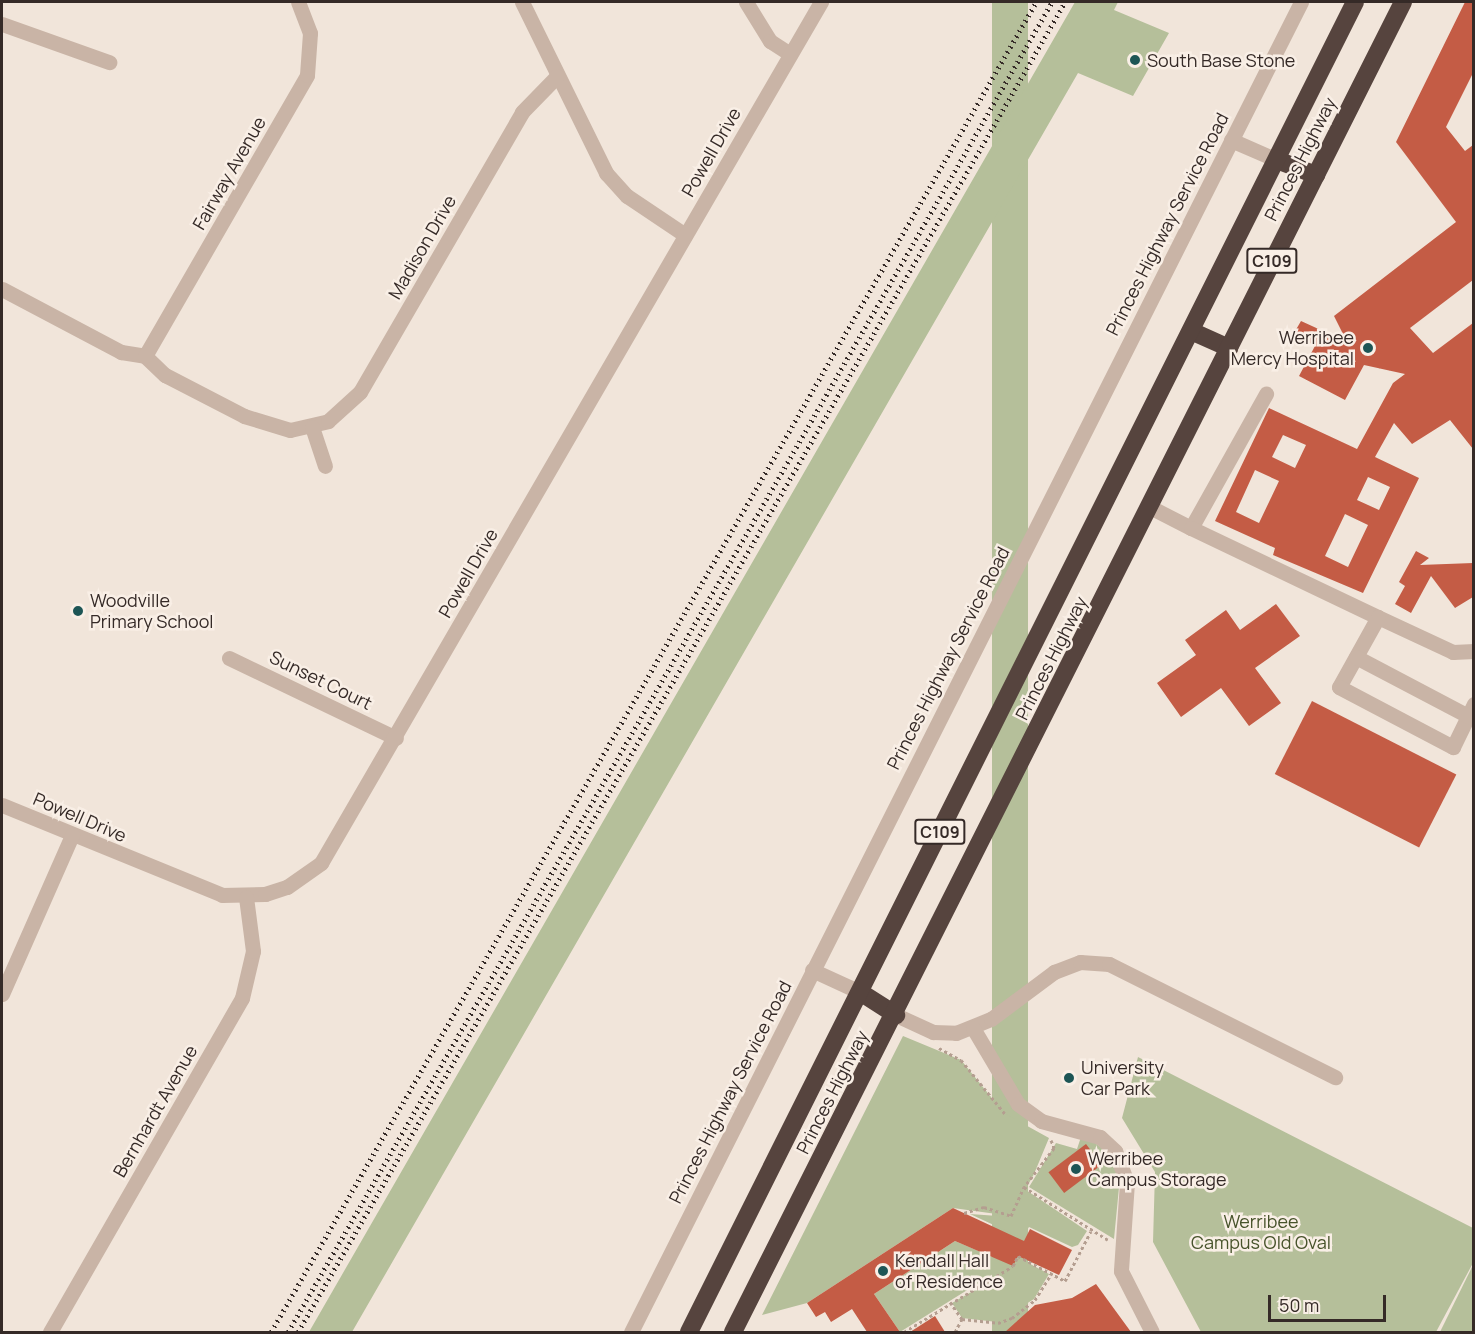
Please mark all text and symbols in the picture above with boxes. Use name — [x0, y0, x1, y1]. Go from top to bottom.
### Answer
place label: South Base Stone — [1147, 49, 1295, 71]
marker: South Base Stone — [1128, 53, 1142, 67]
street label: Princes Highway — [1260, 94, 1340, 224]
street label: Powell Drive — [677, 104, 745, 200]
street label: Princes Highway Service Road — [1101, 109, 1233, 339]
street label: Fairway Avenue — [188, 113, 270, 233]
street label: Madison Drive — [384, 191, 460, 303]
road number: C109 — [1245, 248, 1299, 274]
place label: Werribee Mercy Hospital — [1231, 327, 1354, 370]
marker: Werribee Mercy Hospital — [1359, 339, 1377, 357]
street label: Powell Drive — [434, 525, 502, 621]
street label: Princes Highway Service Road — [882, 543, 1014, 773]
place label: Woodville Primary School — [90, 590, 214, 632]
street label: Princes Highway — [1011, 593, 1091, 723]
marker: Woodville Primary School — [71, 604, 85, 618]
street label: Sunset Court — [266, 646, 376, 714]
street label: Powell Drive — [30, 788, 130, 846]
road number: C109 — [913, 819, 967, 845]
street label: Princes Highway Service Road — [664, 977, 796, 1207]
street label: Princes Highway — [792, 1027, 872, 1157]
street label: Bernhardt Avenue — [108, 1041, 202, 1181]
place label: University Car Park — [1081, 1057, 1164, 1100]
marker: University Car Park — [1062, 1071, 1076, 1085]
place label: Werribee Campus Storage — [1088, 1148, 1226, 1190]
marker: Werribee Campus Storage — [1069, 1162, 1083, 1176]
park label: Werribee Campus Old Oval — [1191, 1211, 1331, 1254]
place label: Kendall Hall of Residence — [895, 1250, 1003, 1292]
marker: Kendall Hall of Residence — [876, 1264, 890, 1278]
scale bar — [1271, 1283, 1390, 1321]
text: 50 m — [1279, 1293, 1319, 1317]

